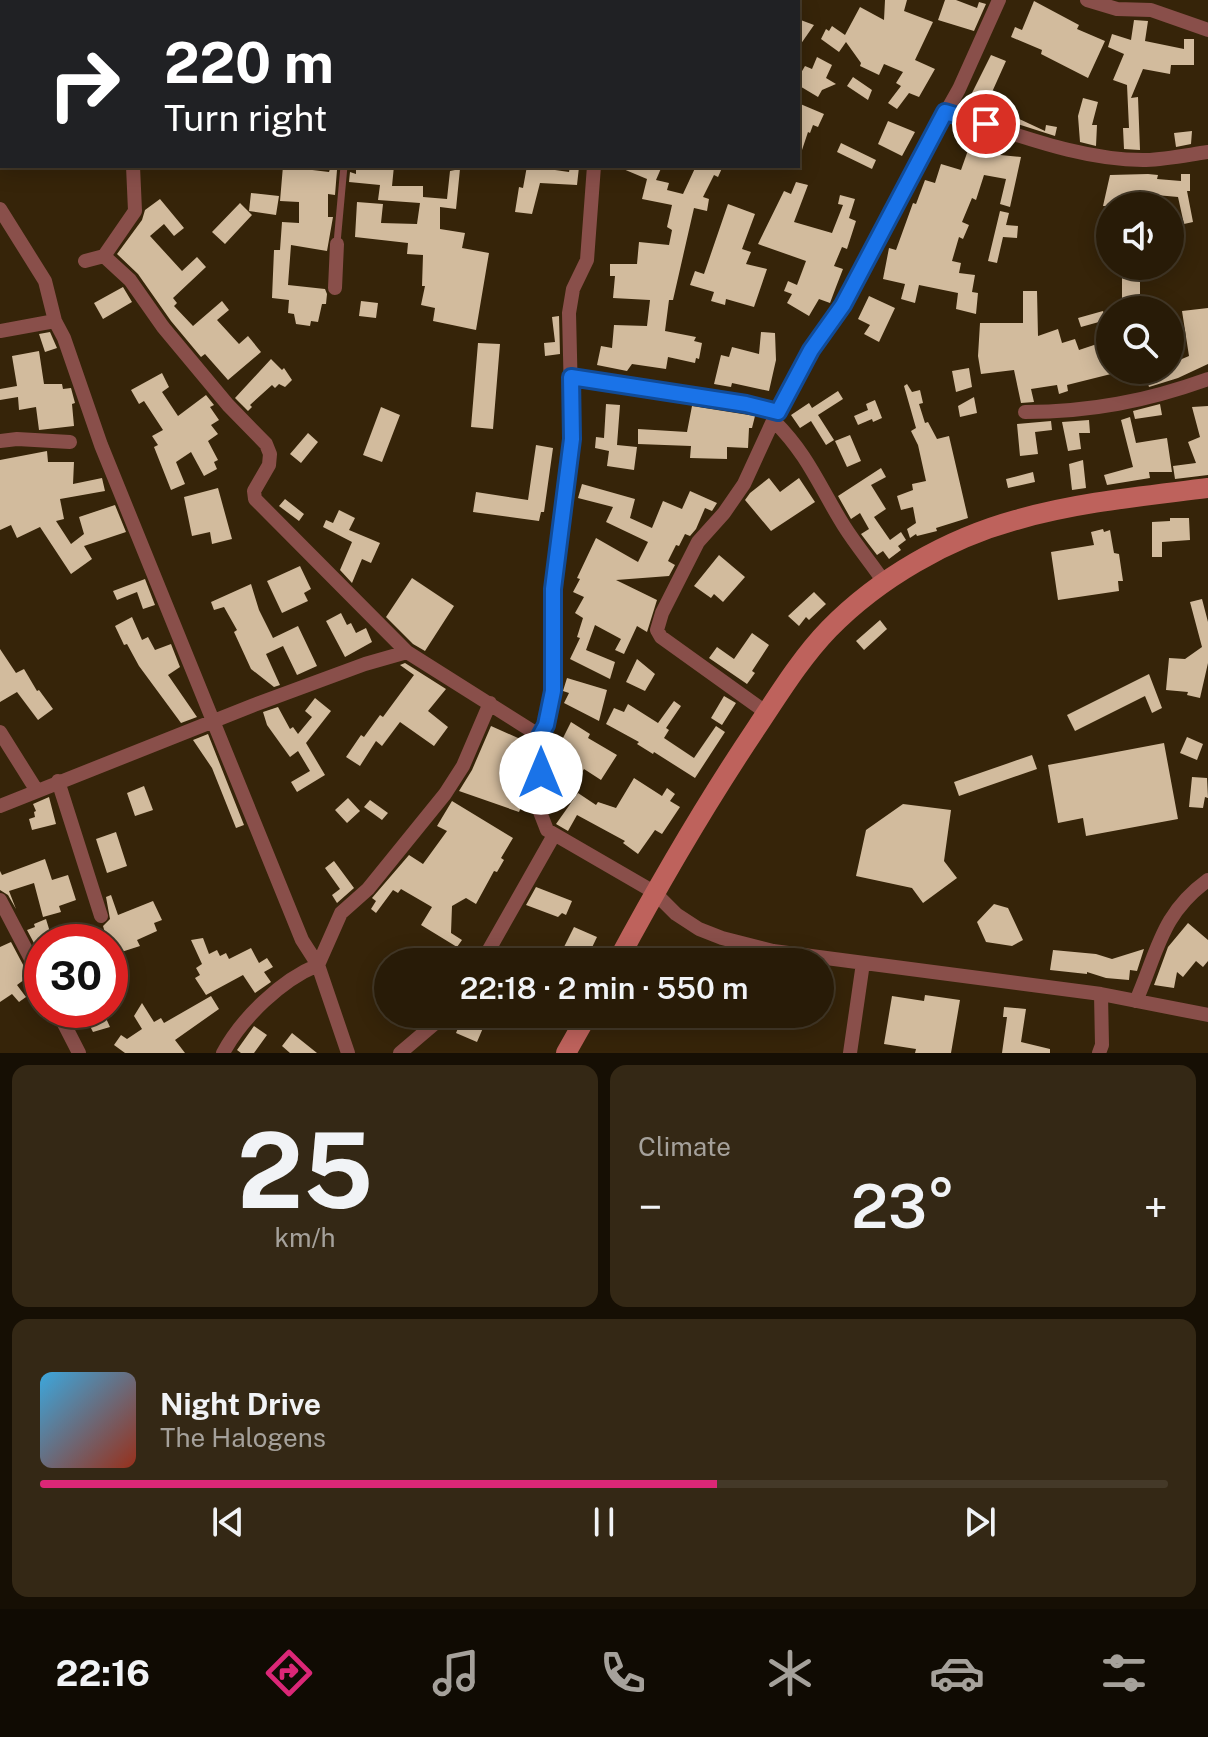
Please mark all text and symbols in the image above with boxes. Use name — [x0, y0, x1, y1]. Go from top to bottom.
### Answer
text: 220 m — [164, 30, 334, 96]
icon: right — [32, 32, 136, 136]
pin — [952, 90, 1020, 158]
text: Turn right — [164, 97, 327, 139]
icon: arrive — [964, 102, 1008, 146]
map controls — [1096, 192, 1184, 384]
button: sound — [1096, 192, 1184, 280]
button: search — [1096, 296, 1184, 384]
position arrow — [499, 731, 583, 815]
speed limit sign: 30 — [24, 924, 128, 1028]
text: 22:18 · 2 min · 550 m — [460, 970, 748, 1006]
text: 25 — [237, 1109, 373, 1231]
text: Climate — [638, 1131, 731, 1162]
text: 23° — [851, 1171, 955, 1242]
text: − — [638, 1181, 662, 1233]
text: + — [1144, 1181, 1168, 1233]
text: km/h — [274, 1222, 336, 1253]
text: Night Drive — [160, 1386, 321, 1422]
text: The Halogens — [160, 1422, 326, 1453]
icon: previous — [206, 1500, 250, 1544]
icon: pause — [582, 1500, 626, 1544]
icon: next — [958, 1500, 1002, 1544]
icon: directions — [261, 1645, 317, 1701]
icon: music — [428, 1645, 484, 1701]
icon: phone — [595, 1645, 651, 1701]
icon: climate — [762, 1645, 818, 1701]
icon: car — [929, 1645, 985, 1701]
icon: filters — [1096, 1645, 1152, 1701]
text: 22:16 — [56, 1652, 150, 1694]

